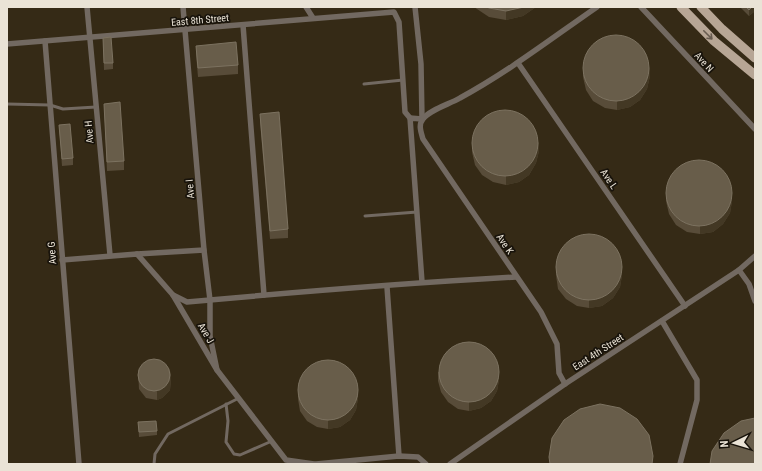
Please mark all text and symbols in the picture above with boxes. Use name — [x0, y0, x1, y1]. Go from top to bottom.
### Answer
street label: East 8th Street — [171, 12, 229, 28]
one-way arrow — [703, 30, 713, 40]
street label: Ave N — [692, 50, 716, 74]
street label: Ave H — [83, 120, 95, 144]
street label: Ave L — [598, 167, 620, 191]
street label: Ave I — [184, 179, 196, 199]
street label: Ave K — [494, 232, 516, 257]
street label: Ave G — [46, 241, 58, 265]
street label: Ave J — [196, 321, 216, 345]
street label: East 4th Street — [571, 332, 625, 372]
north arrow — [714, 423, 754, 463]
text: N — [718, 440, 731, 448]

